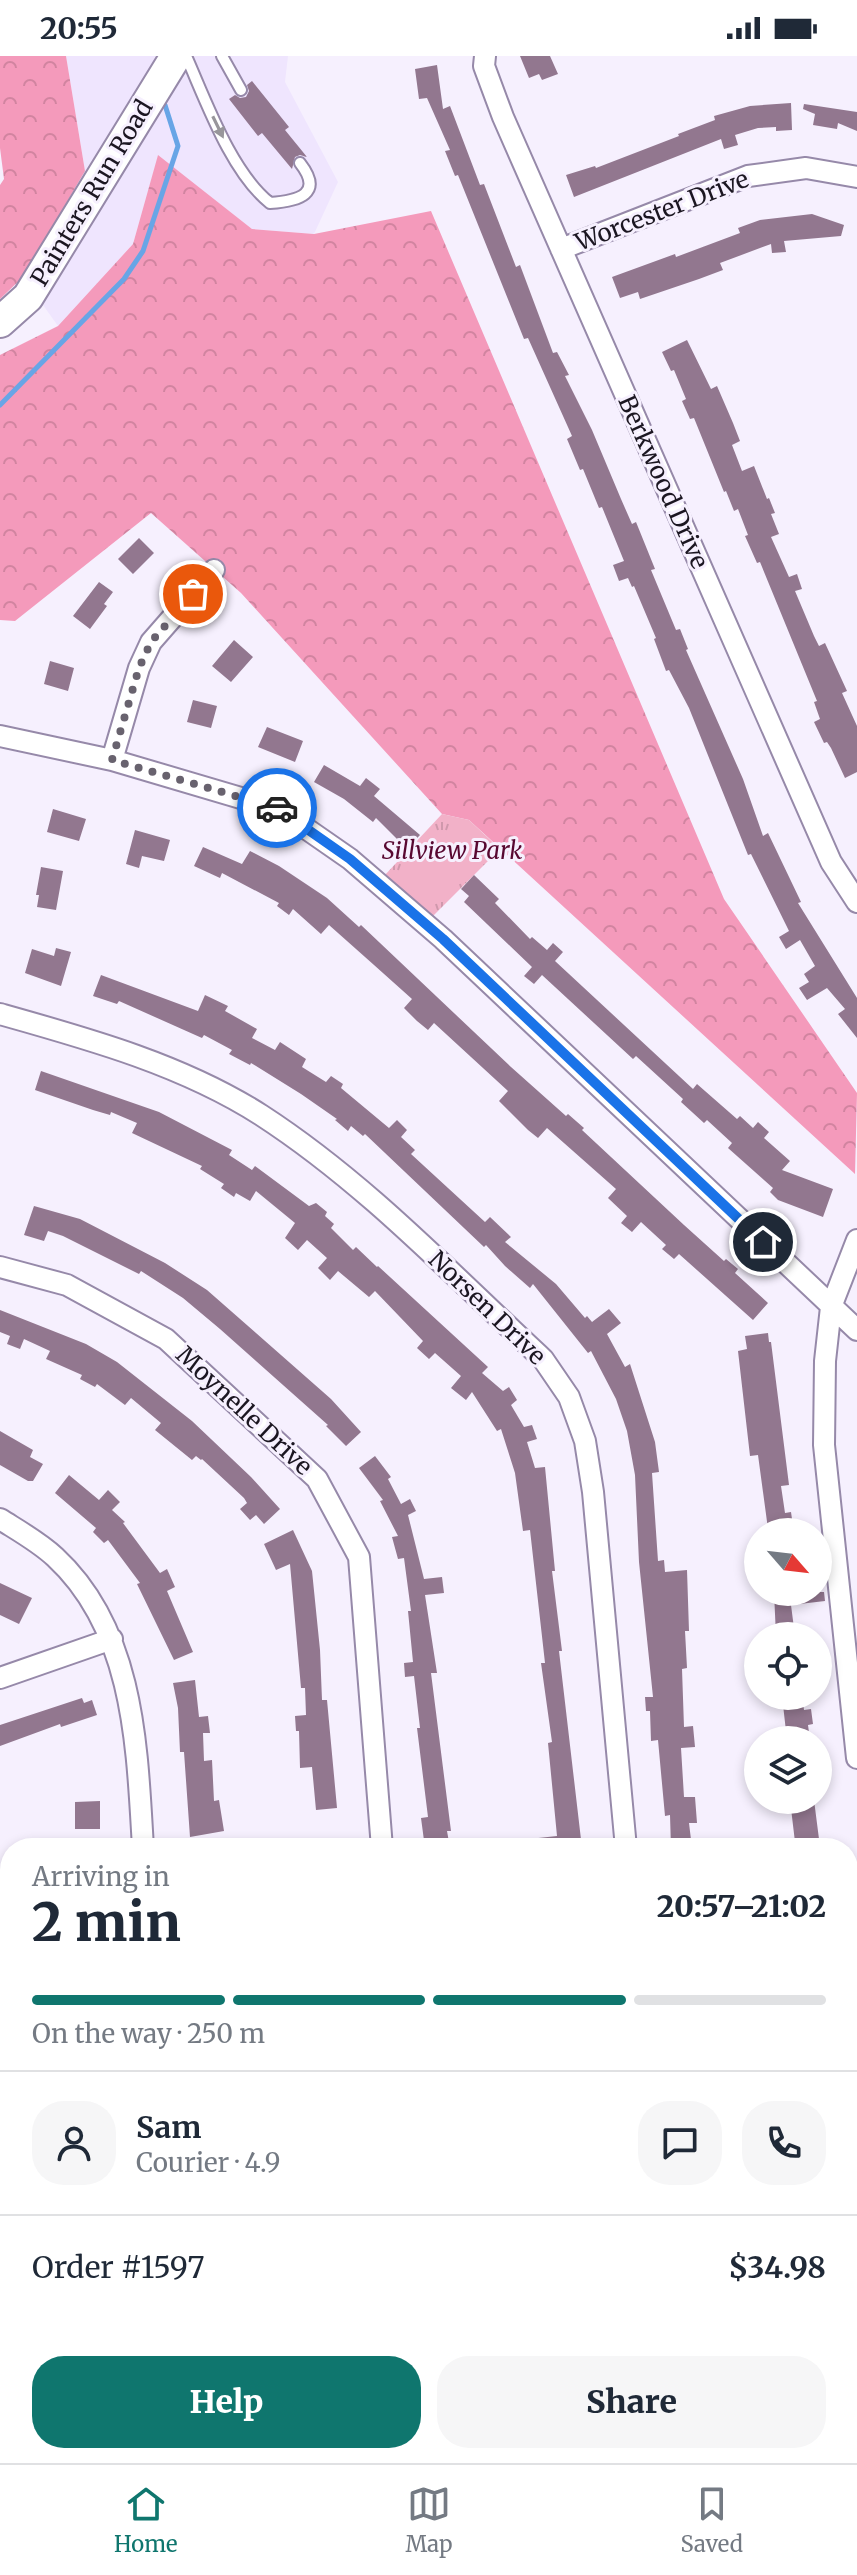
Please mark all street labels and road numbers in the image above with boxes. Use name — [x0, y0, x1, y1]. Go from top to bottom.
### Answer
street label: Painters Run Road — [24, 94, 159, 292]
street label: Worcester Drive — [570, 163, 753, 258]
street label: Berkwood Drive — [611, 390, 716, 573]
street label: Norsen Drive — [422, 1244, 552, 1371]
street label: Moynelle Drive — [170, 1340, 319, 1482]

